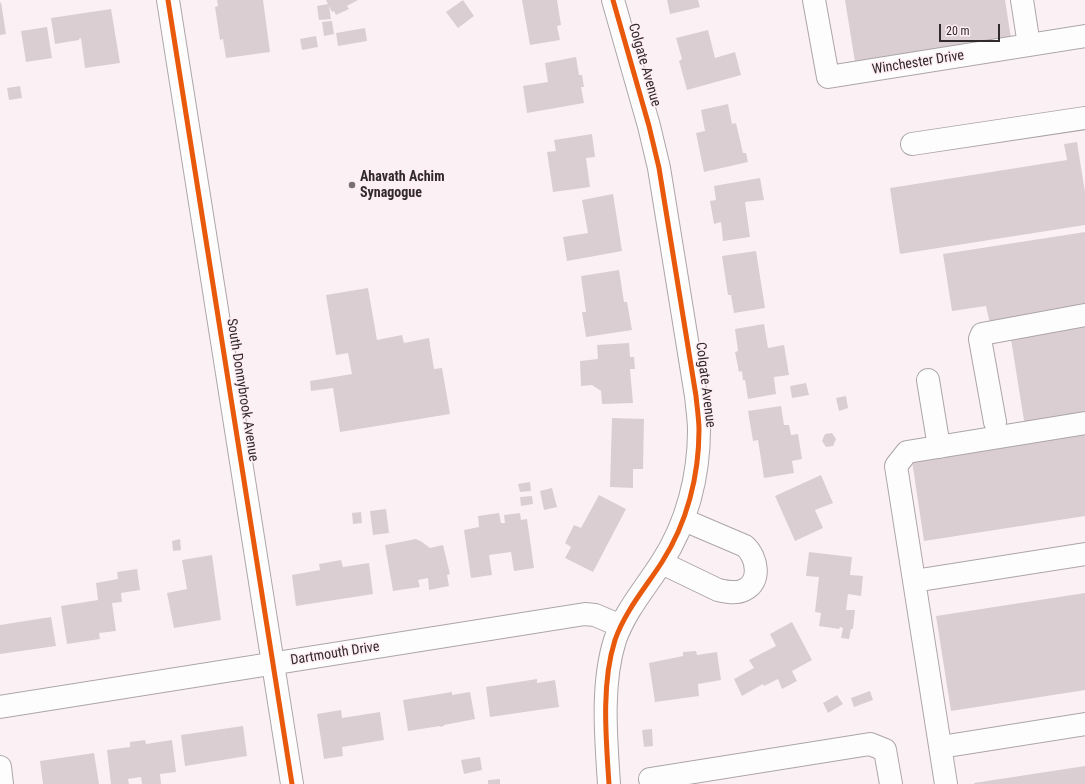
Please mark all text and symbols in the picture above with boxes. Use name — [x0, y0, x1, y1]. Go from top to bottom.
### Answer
scale bar — [941, 16, 1002, 42]
street label: Colgate Avenue — [624, 21, 664, 109]
text: 20 m — [946, 24, 970, 38]
street label: Winchester Drive — [871, 47, 965, 79]
place label: Ahavath Achim Synagogue — [360, 169, 445, 202]
marker: Ahavath Achim Synagogue — [347, 180, 357, 190]
street label: South Donnybrook Avenue — [222, 317, 262, 463]
street label: Colgate Avenue — [691, 341, 719, 429]
street label: Dartmouth Drive — [289, 639, 381, 669]

